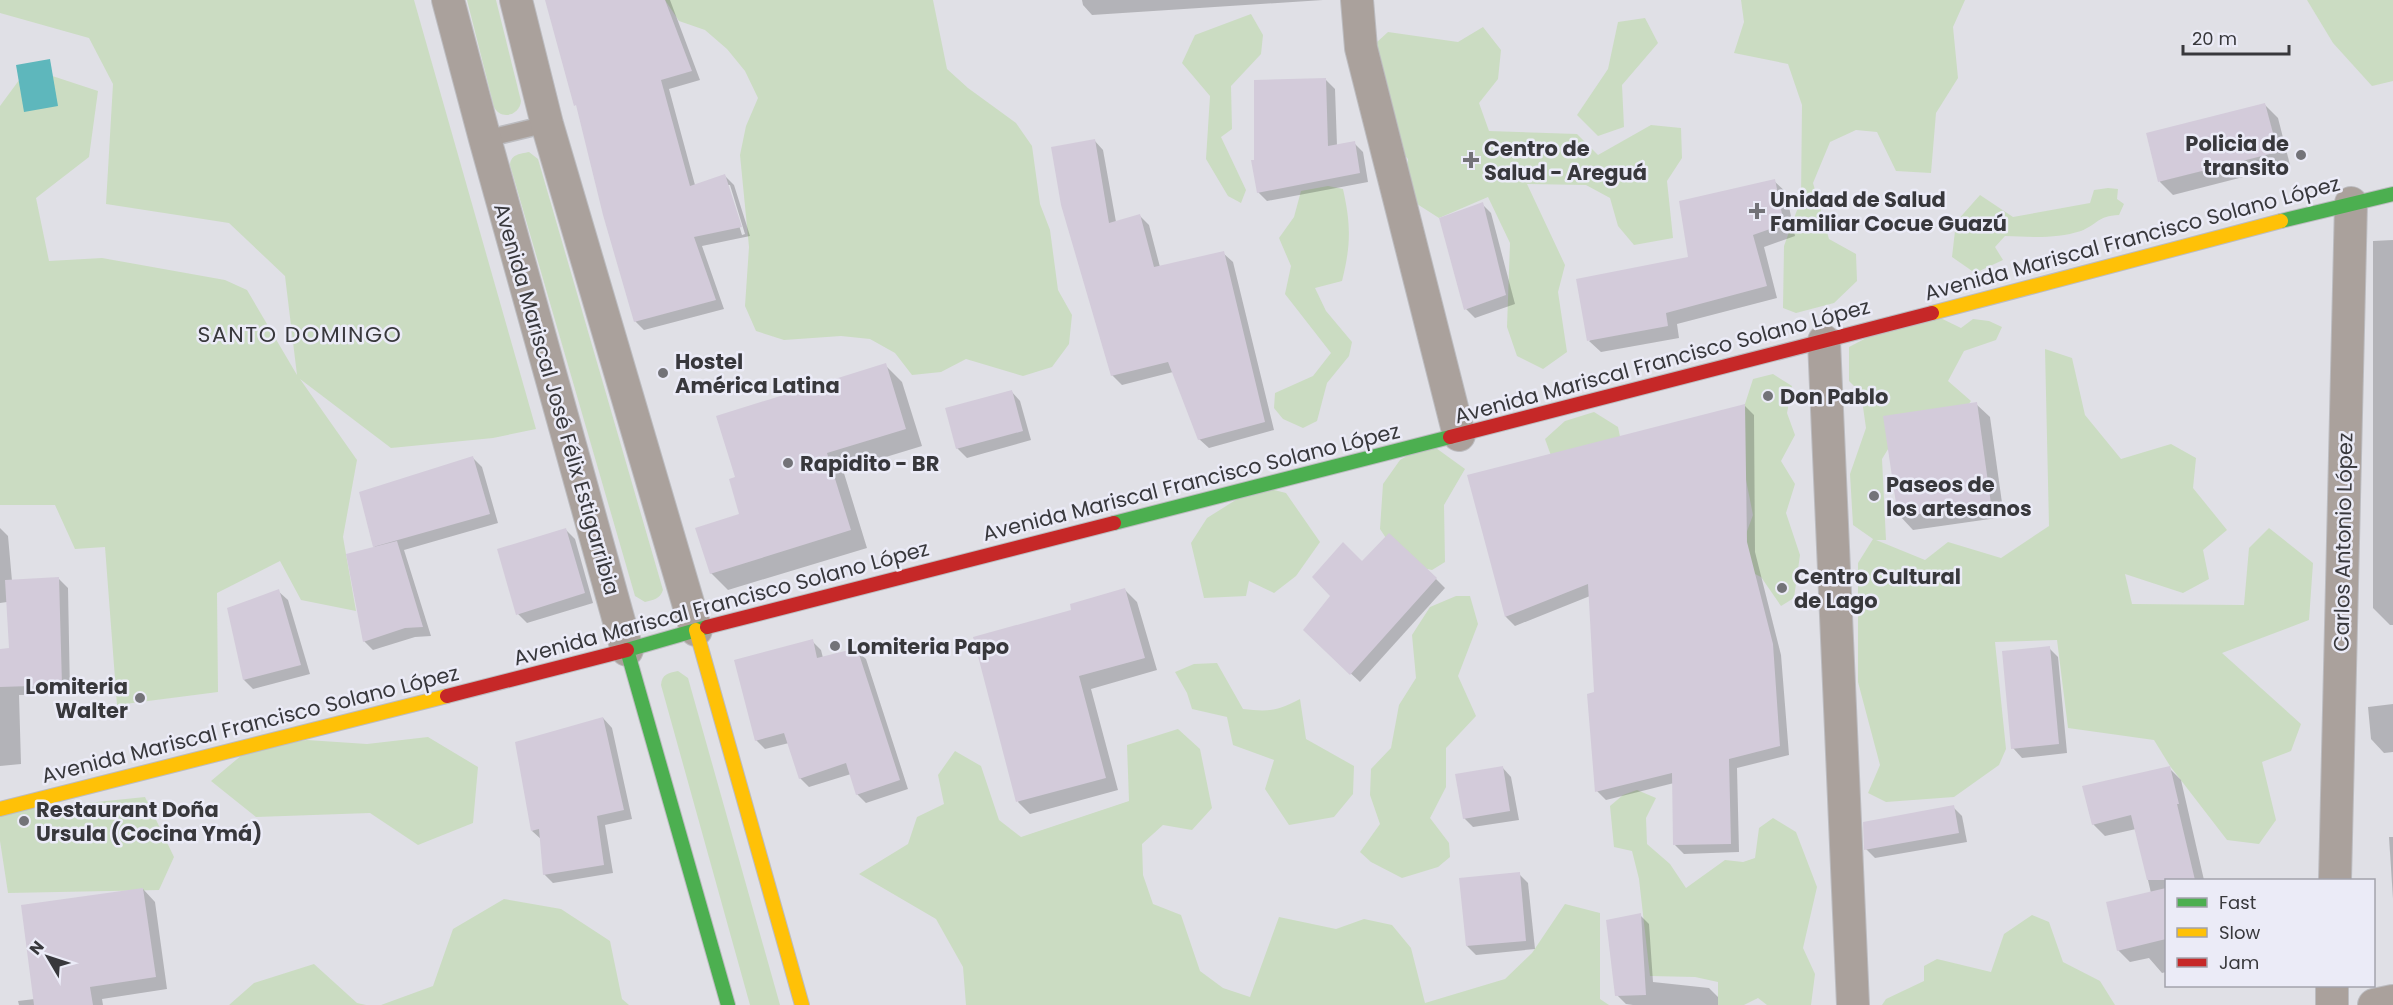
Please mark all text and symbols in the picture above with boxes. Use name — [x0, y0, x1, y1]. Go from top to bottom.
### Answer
scale bar — [2183, 18, 2290, 56]
text: 20 m — [2192, 26, 2237, 51]
place label: Policia de transito — [2185, 129, 2289, 182]
place label: Centro de Salud - Areguá — [1484, 134, 1647, 187]
marker: Policia de transito — [2294, 148, 2308, 162]
marker: Centro de Salud - Areguá — [1462, 151, 1480, 169]
street label: Avenida Mariscal Francisco Solano López — [1921, 168, 2343, 308]
place label: Unidad de Salud Familiar Cocue Guazú — [1770, 185, 2007, 238]
street label: Avenida Mariscal José Félix Estigarribia — [487, 200, 627, 598]
marker: Unidad de Salud Familiar Cocue Guazú — [1748, 202, 1766, 220]
street label: Avenida Mariscal Francisco Solano López — [1451, 291, 1873, 431]
district label: SANTO DOMINGO — [198, 319, 402, 350]
place label: Hostel América Latina — [675, 347, 840, 400]
marker: Hostel América Latina — [656, 366, 670, 380]
place label: Don Pablo — [1780, 382, 1888, 411]
marker: Don Pablo — [1761, 389, 1775, 403]
street label: Avenida Mariscal Francisco Solano López — [979, 416, 1403, 548]
street label: Carlos Antonio López — [2327, 432, 2359, 652]
place label: Rapidito - BR — [800, 449, 939, 478]
marker: Rapidito - BR — [781, 456, 795, 470]
place label: Paseos de los artesanos — [1886, 470, 2032, 523]
marker: Paseos de los artesanos — [1867, 489, 1881, 503]
street label: Avenida Mariscal Francisco Solano López — [510, 533, 932, 673]
place label: Centro Cultural de Lago — [1794, 562, 1961, 615]
marker: Centro Cultural de Lago — [1775, 581, 1789, 595]
place label: Lomiteria Papo — [847, 632, 1009, 661]
marker: Lomiteria Papo — [828, 639, 842, 653]
street label: Avenida Mariscal Francisco Solano López — [38, 658, 462, 790]
place label: Lomiteria Walter — [25, 672, 128, 725]
marker: Lomiteria Walter — [133, 691, 147, 705]
place label: Restaurant Doña Ursula (Cocina Ymá) — [36, 795, 262, 848]
marker: Restaurant Doña Ursula (Cocina Ymá) — [17, 814, 31, 828]
legend — [2165, 879, 2375, 987]
text: Fast — [2219, 890, 2256, 915]
text: Slow — [2219, 920, 2261, 945]
north arrow — [18, 927, 78, 987]
text: N — [24, 936, 49, 960]
text: Jam — [2219, 950, 2259, 975]

